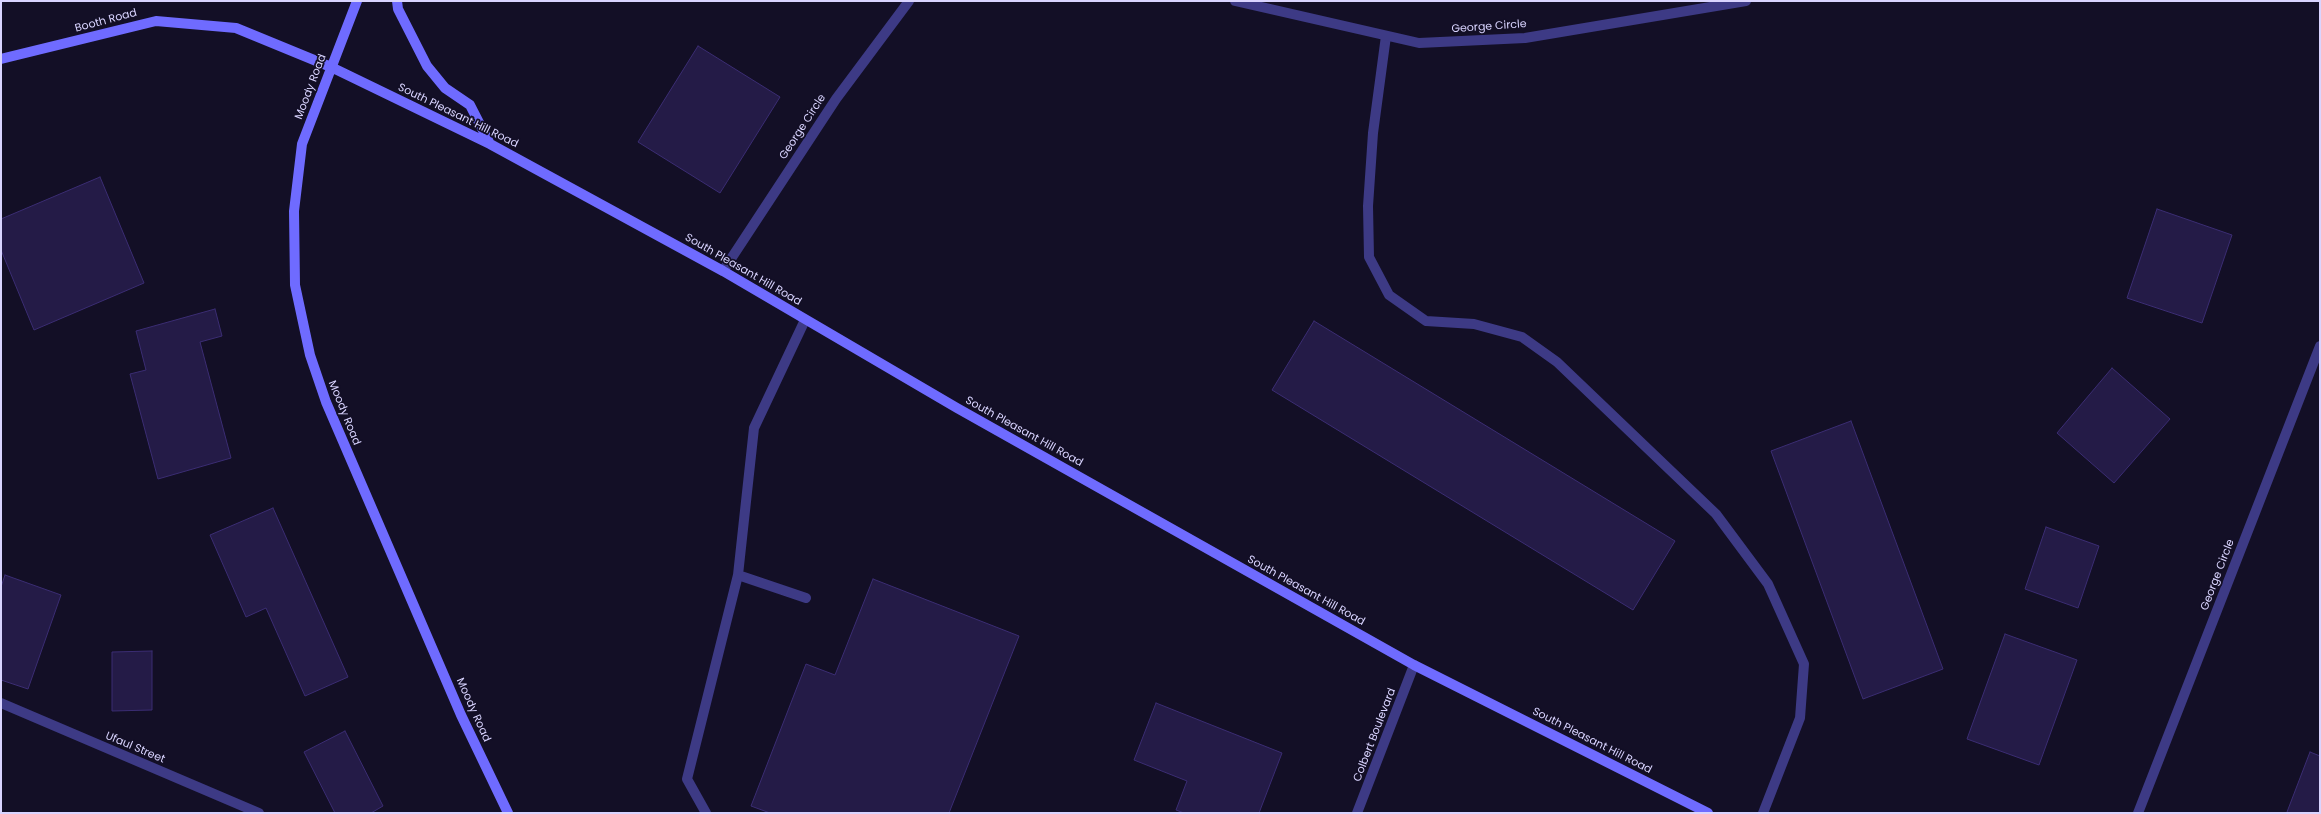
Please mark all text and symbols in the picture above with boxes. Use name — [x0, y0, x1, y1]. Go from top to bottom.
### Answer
street label: Booth Road — [74, 6, 138, 36]
street label: George Circle — [1451, 18, 1527, 36]
street label: Moody Road — [293, 53, 329, 121]
street label: South Pleasant Hill Road — [396, 81, 520, 151]
street label: George Circle — [777, 92, 829, 162]
street label: South Pleasant Hill Road — [682, 231, 804, 309]
street label: Moody Road — [325, 379, 363, 447]
street label: South Pleasant Hill Road — [963, 394, 1085, 470]
street label: George Circle — [2198, 538, 2238, 612]
street label: South Pleasant Hill Road — [1245, 553, 1367, 629]
street label: Moody Road — [453, 676, 493, 744]
street label: Colbert Boulevard — [1351, 686, 1399, 784]
street label: South Pleasant Hill Road — [1530, 705, 1654, 777]
street label: Ufaul Street — [103, 730, 167, 766]

